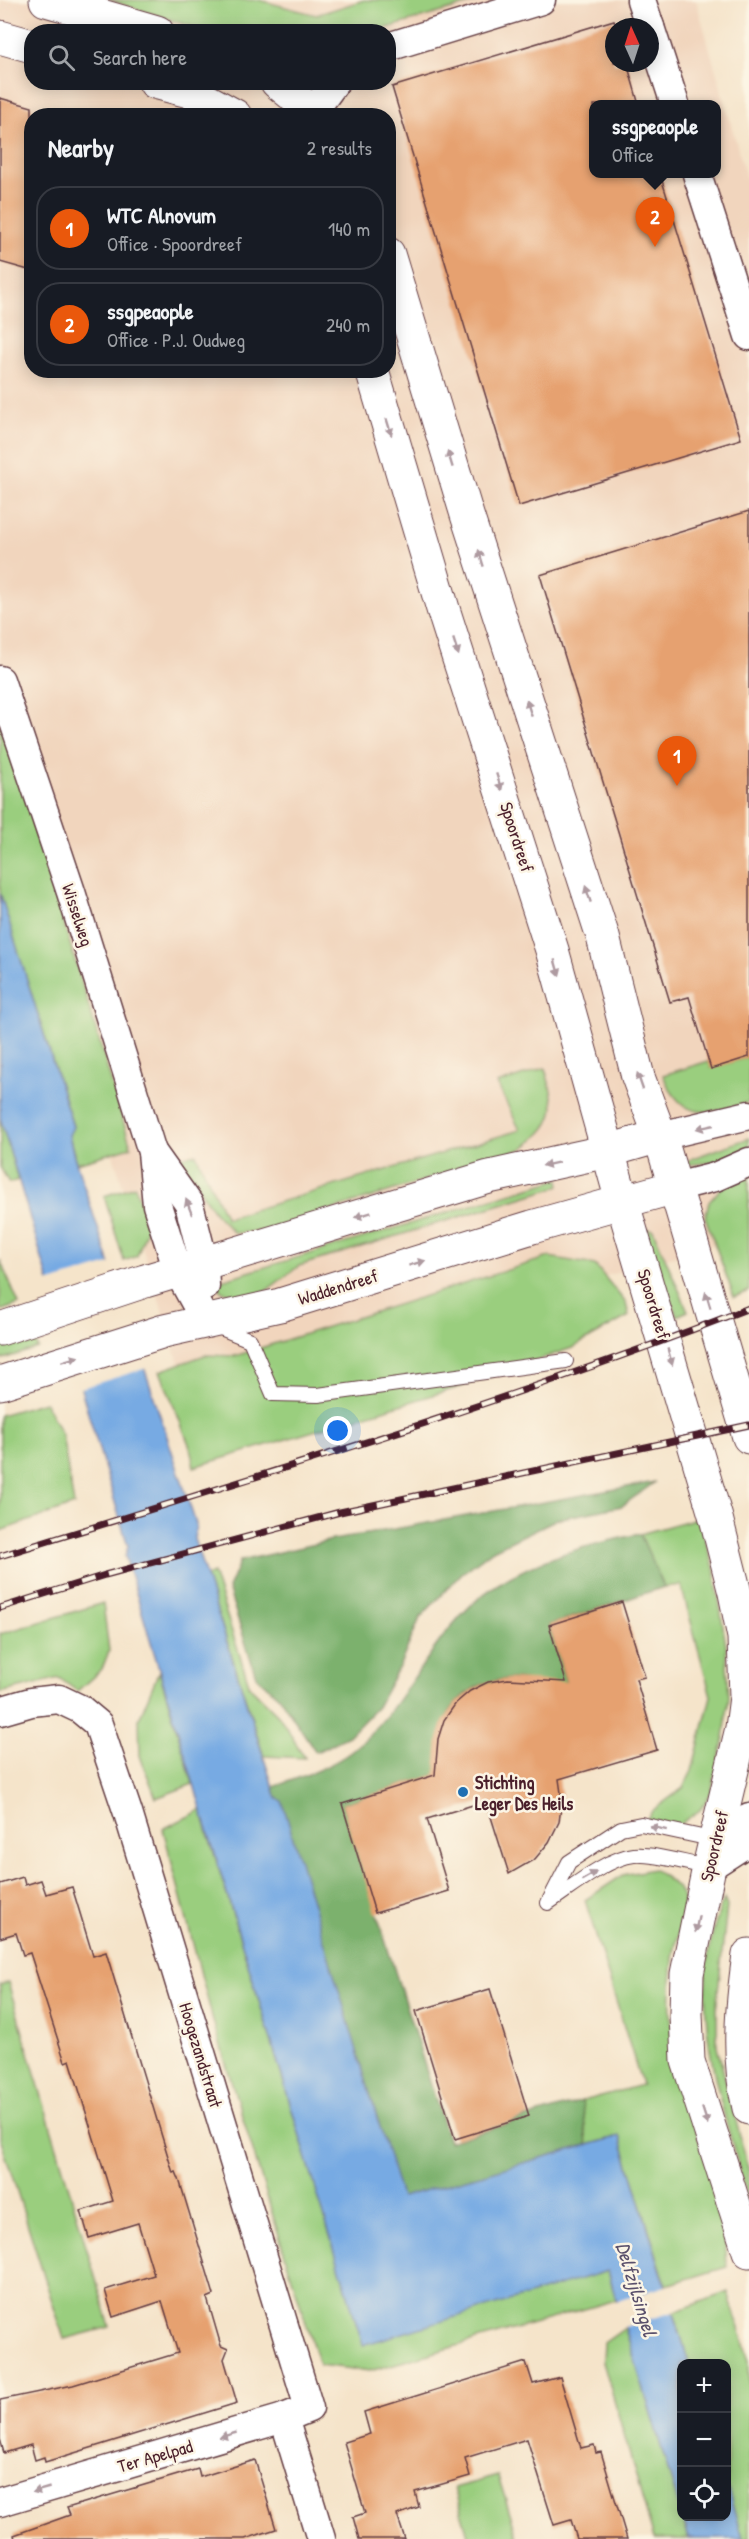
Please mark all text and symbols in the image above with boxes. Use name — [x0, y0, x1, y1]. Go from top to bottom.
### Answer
north arrow — [605, 18, 659, 72]
search box — [24, 24, 396, 90]
icon: search — [45, 41, 78, 74]
text: Search here — [93, 42, 187, 72]
popup — [589, 100, 721, 178]
text: ssgpeaople — [612, 111, 698, 141]
text: Nearby — [48, 130, 114, 165]
text: 2 results — [307, 134, 372, 161]
text: Office — [612, 141, 654, 168]
pin: 2 — [636, 198, 674, 247]
text: WTC Alnovum — [107, 200, 216, 230]
text: 1 — [66, 215, 73, 242]
text: 140 m — [328, 215, 370, 242]
text: Office · Spoordreef — [107, 230, 242, 257]
text: ssgpeaople — [107, 296, 193, 326]
text: 2 — [65, 311, 74, 338]
text: 240 m — [326, 311, 370, 338]
text: Office · P.J. Oudweg — [107, 326, 245, 353]
one-way arrow — [385, 418, 394, 436]
one-way arrow — [445, 450, 454, 468]
one-way arrow — [476, 549, 485, 567]
one-way arrow — [451, 638, 461, 656]
one-way arrow — [523, 699, 533, 717]
pin: 1 — [658, 736, 696, 786]
one-way arrow — [495, 773, 504, 791]
street label: Spoordreef — [494, 799, 540, 876]
street label: Wisselweg — [56, 880, 100, 950]
one-way arrow — [583, 885, 593, 903]
one-way arrow — [553, 959, 562, 977]
one-way arrow — [635, 1072, 644, 1090]
one-way arrow — [695, 1123, 714, 1132]
one-way arrow — [542, 1159, 560, 1169]
one-way arrow — [183, 1198, 193, 1216]
one-way arrow — [354, 1211, 372, 1220]
one-way arrow — [408, 1258, 426, 1267]
street label: Waddendreef — [295, 1263, 381, 1311]
street label: Spoordreef — [631, 1266, 677, 1343]
one-way arrow — [703, 1291, 712, 1309]
one-way arrow — [666, 1348, 675, 1366]
one-way arrow — [61, 1354, 79, 1364]
your location — [323, 1416, 352, 1445]
place label: Stichting Leger Des Heils — [475, 1770, 573, 1817]
marker: Stichting Leger Des Heils — [456, 1785, 470, 1799]
street label: Spoordreef — [694, 1808, 734, 1884]
one-way arrow — [649, 1823, 668, 1833]
one-way arrow — [581, 1871, 598, 1881]
one-way arrow — [691, 1915, 701, 1934]
street label: Hoogezandstraat — [173, 2000, 229, 2111]
one-way arrow — [701, 2107, 711, 2125]
water label: Delfzijlsingel — [609, 2239, 664, 2341]
map controls — [677, 2359, 731, 2521]
button: + — [677, 2359, 731, 2413]
button: − — [677, 2413, 731, 2467]
one-way arrow — [219, 2431, 237, 2440]
street label: Ter Apelpad — [115, 2433, 195, 2479]
button: locate — [677, 2467, 731, 2521]
one-way arrow — [32, 2486, 50, 2495]

